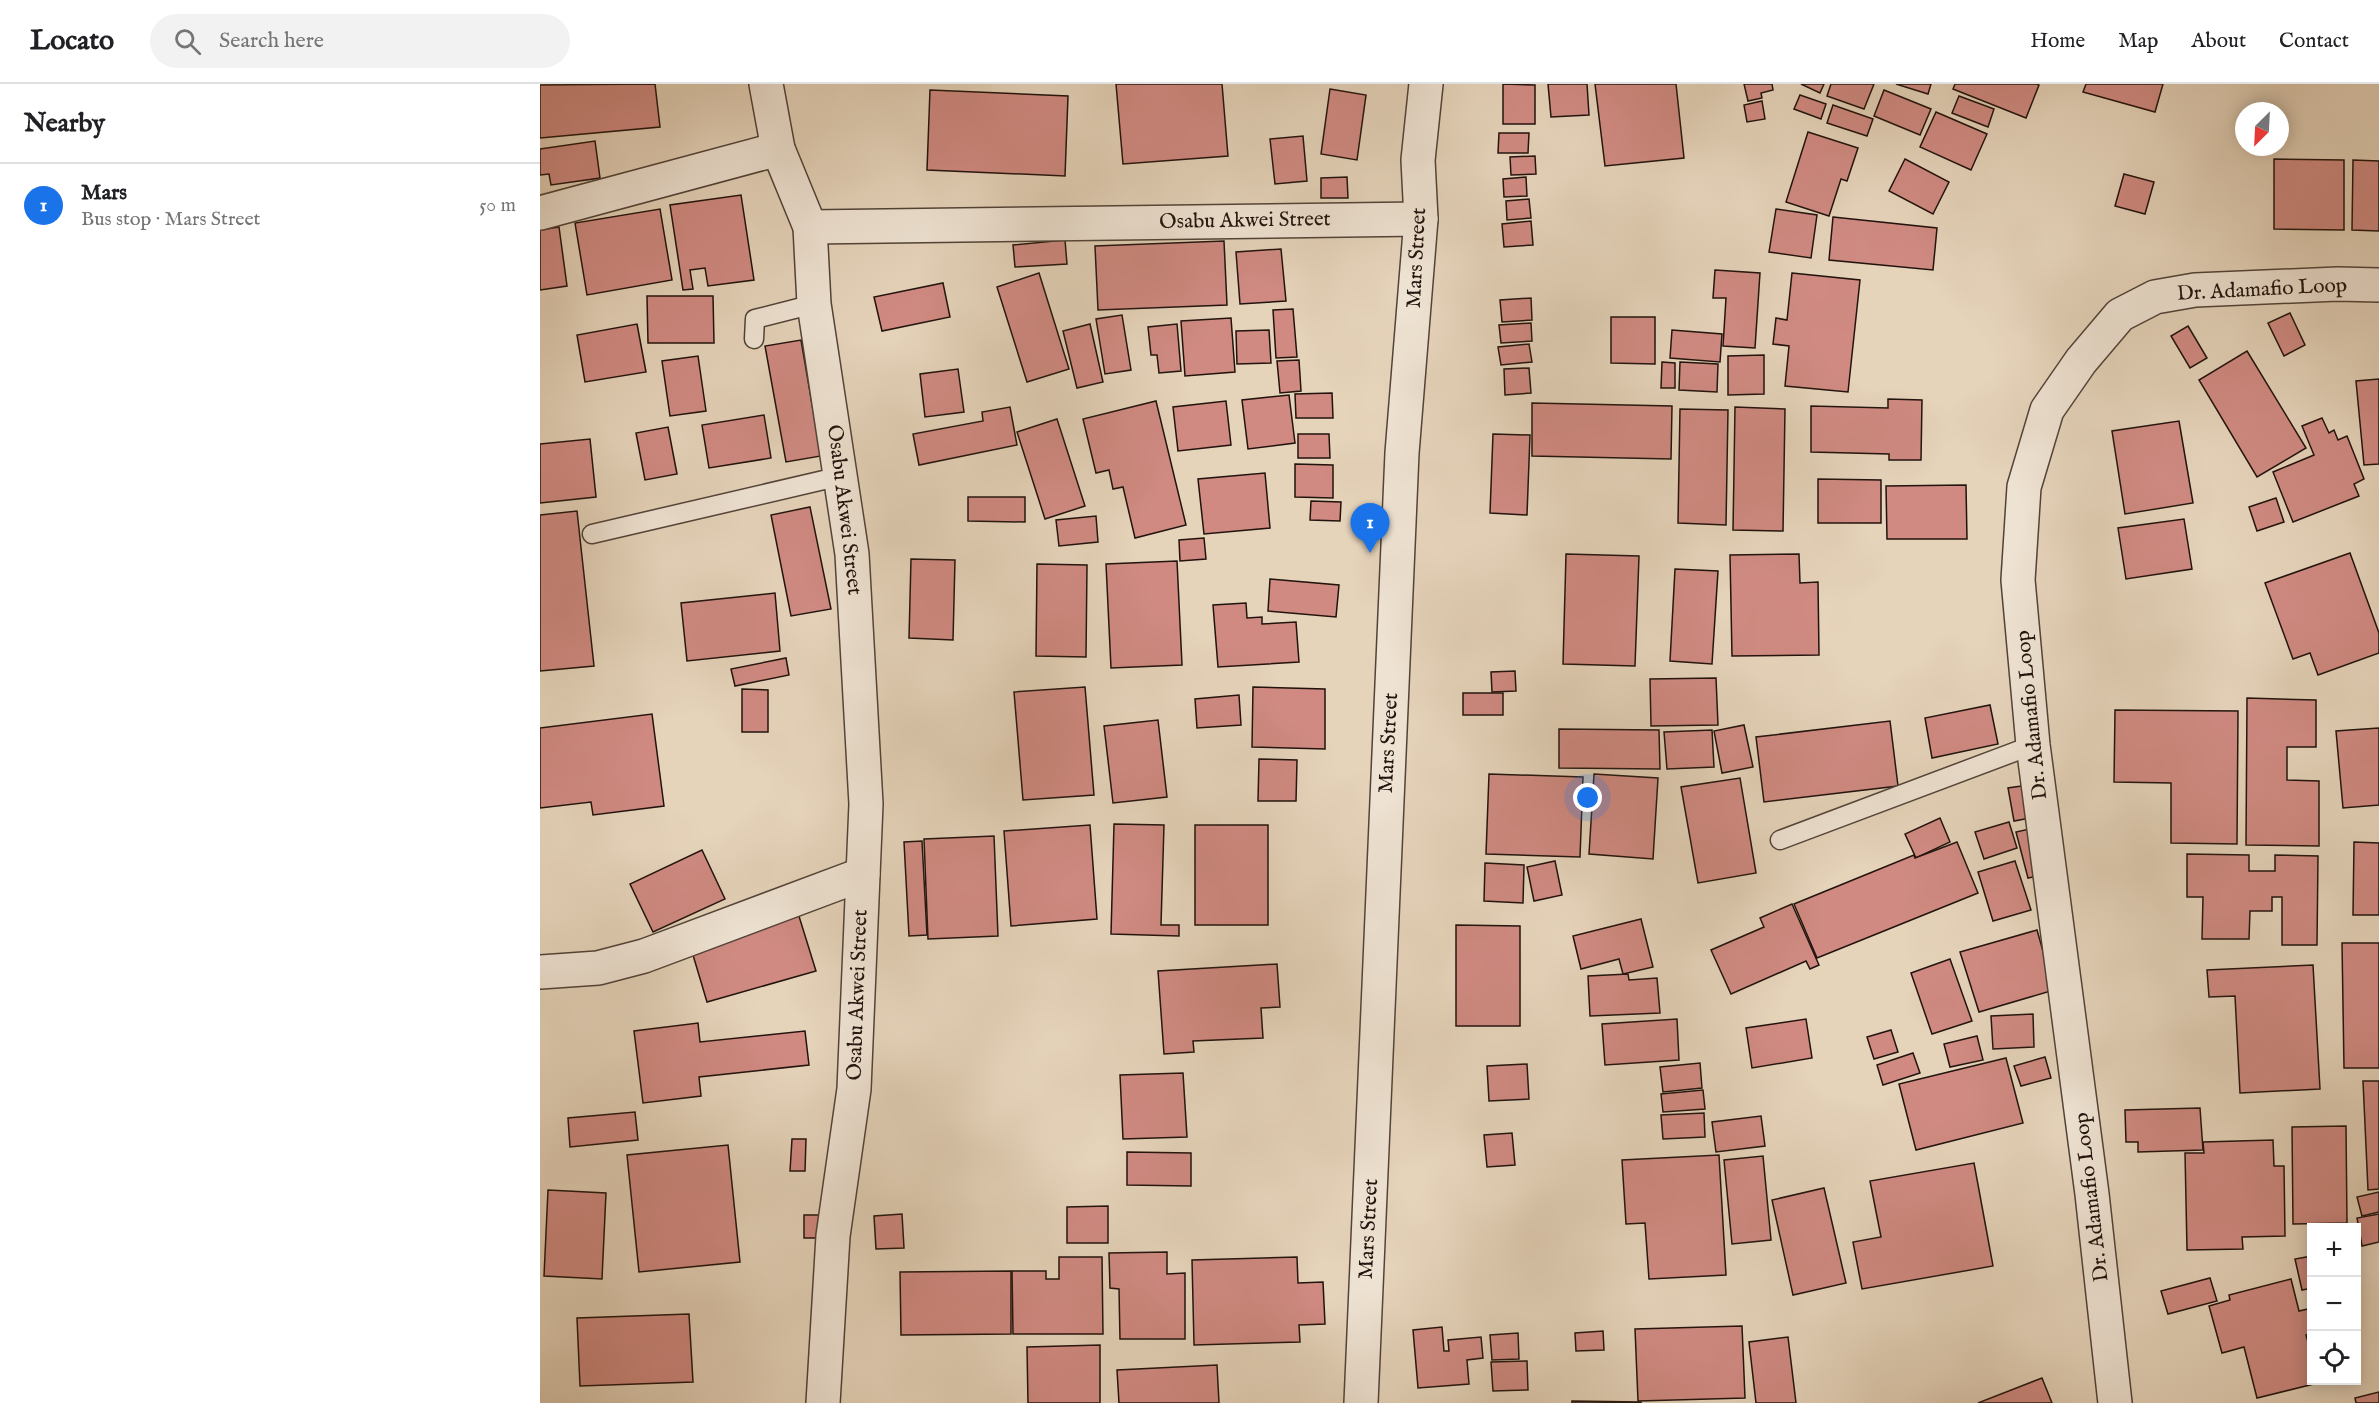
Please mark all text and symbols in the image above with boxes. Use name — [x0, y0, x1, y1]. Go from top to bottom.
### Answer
search box — [150, 14, 570, 68]
text: Locato — [30, 24, 114, 59]
icon: search — [171, 25, 204, 58]
text: Search here — [219, 27, 324, 55]
text: Home — [2030, 28, 2085, 55]
text: Map — [2118, 28, 2158, 55]
text: About — [2191, 28, 2246, 55]
text: Contact — [2279, 28, 2349, 55]
north arrow — [2235, 102, 2289, 156]
text: Nearby — [24, 107, 105, 140]
text: Mars — [81, 179, 127, 207]
text: 1 — [40, 193, 47, 218]
text: 50 m — [479, 193, 516, 218]
street label: Osabu Akwei Street — [1159, 206, 1331, 236]
text: Bus stop · Mars Street — [81, 207, 260, 232]
street label: Mars Street — [1401, 207, 1433, 309]
street label: Dr. Adamafio Loop — [2176, 272, 2348, 308]
street label: Osabu Akwei Street — [820, 423, 868, 597]
pin: 1 — [1350, 504, 1390, 553]
street label: Dr. Adamafio Loop — [2010, 629, 2054, 801]
street label: Mars Street — [1373, 692, 1405, 794]
your location — [1573, 783, 1602, 812]
street label: Osabu Akwei Street — [842, 909, 874, 1081]
street label: Dr. Adamafio Loop — [2068, 1111, 2116, 1283]
street label: Mars Street — [1353, 1178, 1385, 1280]
map controls — [2307, 1223, 2361, 1385]
button: + — [2307, 1223, 2361, 1277]
button: − — [2307, 1277, 2361, 1331]
button: locate — [2307, 1331, 2361, 1385]

